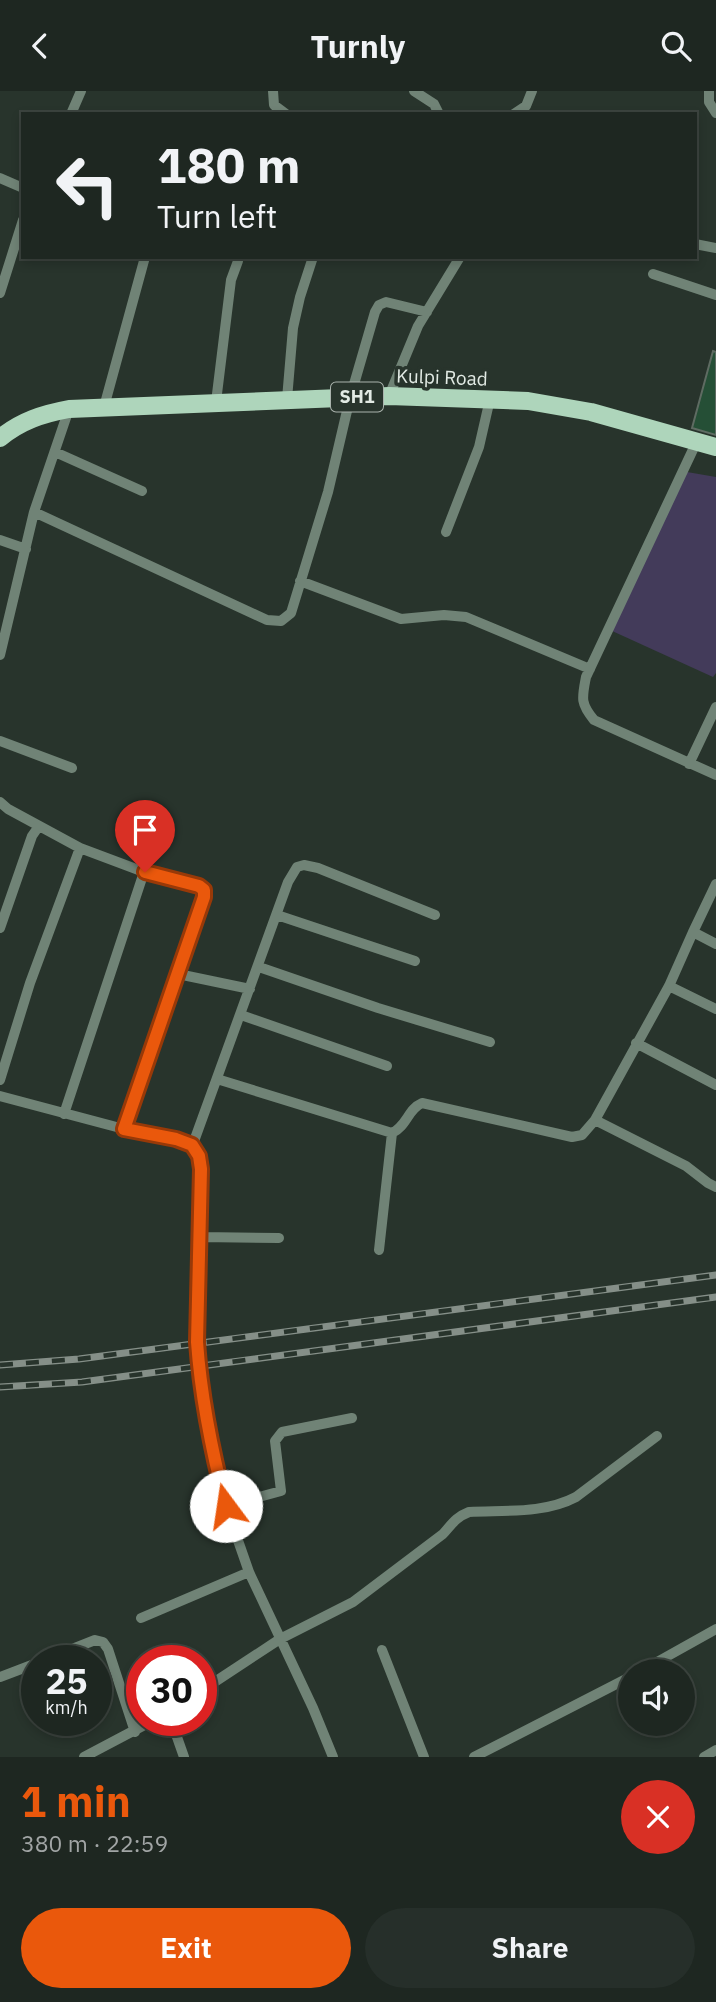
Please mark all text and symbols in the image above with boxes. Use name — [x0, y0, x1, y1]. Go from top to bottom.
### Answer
text: Turnly — [311, 25, 405, 67]
icon: back — [21, 27, 59, 65]
icon: search — [657, 27, 695, 65]
text: 180 m — [157, 133, 301, 196]
icon: left — [42, 140, 133, 231]
text: Turn left — [157, 195, 277, 237]
street label: Kulpi Road — [396, 363, 488, 391]
road number: SH1 — [331, 383, 383, 411]
pin — [115, 800, 175, 872]
icon: arrive — [126, 811, 164, 849]
position arrow — [189, 1469, 263, 1543]
speed limit sign: 30 — [126, 1645, 217, 1736]
text: 25 — [45, 1658, 88, 1704]
map controls — [618, 1659, 695, 1736]
button: sound — [618, 1659, 695, 1736]
text: km/h — [45, 1696, 88, 1719]
text: 1 min — [21, 1774, 131, 1829]
button: close — [621, 1780, 695, 1854]
text: 380 m · 22:59 — [21, 1828, 168, 1858]
button: Exit — [21, 1908, 351, 1988]
button: Share — [365, 1908, 695, 1988]

